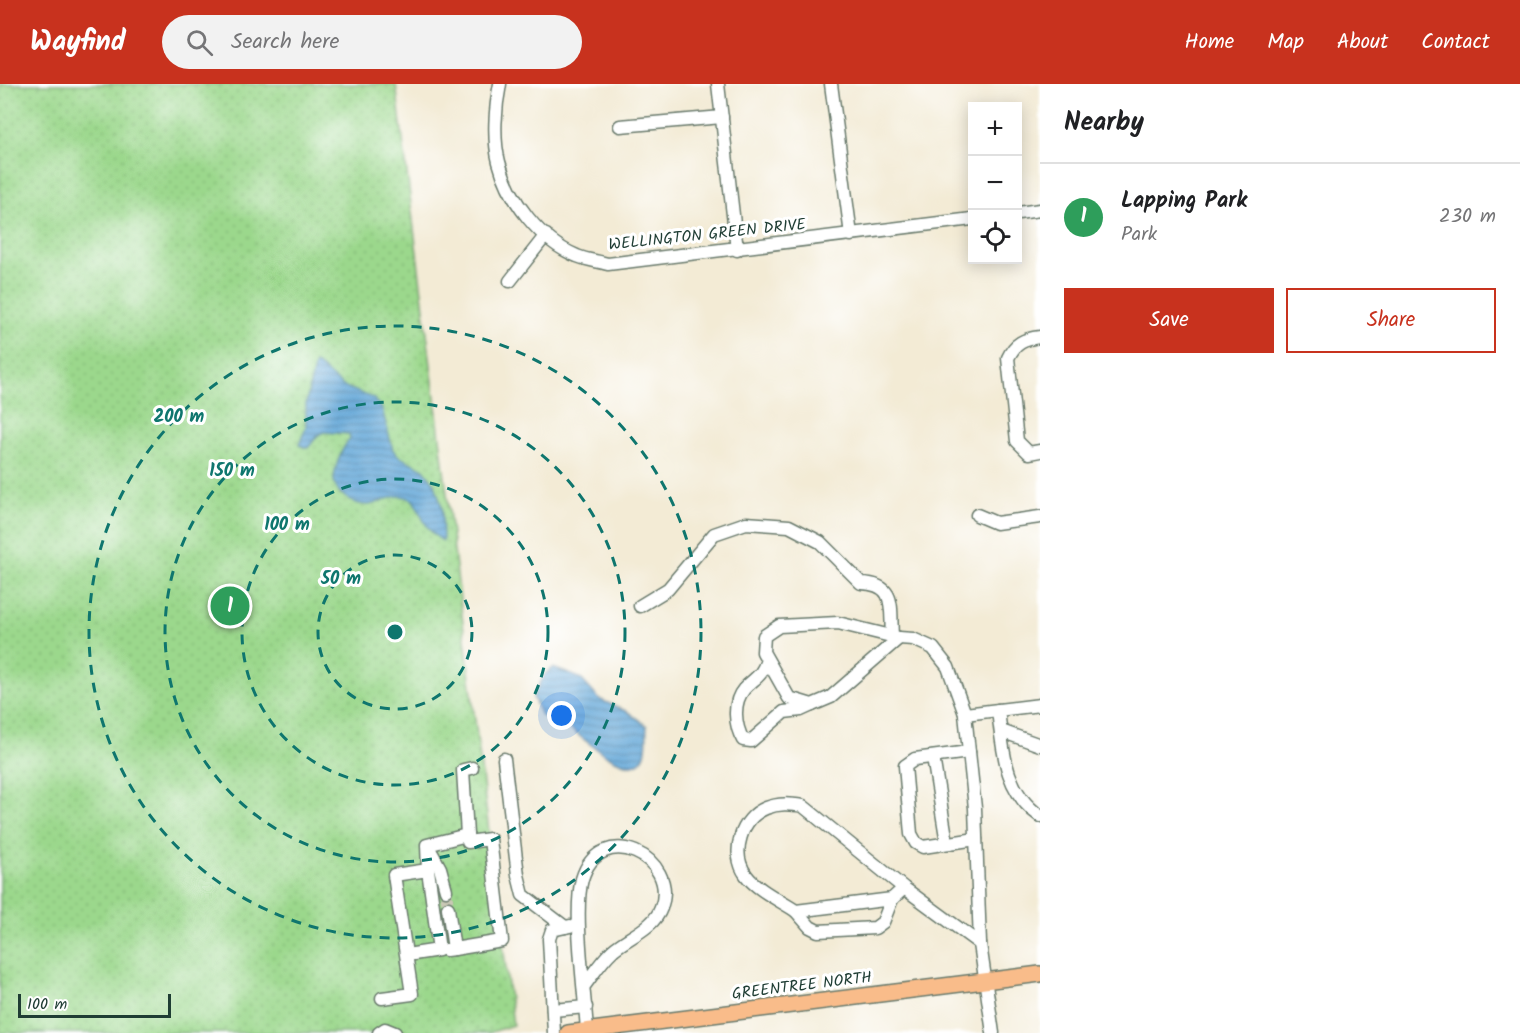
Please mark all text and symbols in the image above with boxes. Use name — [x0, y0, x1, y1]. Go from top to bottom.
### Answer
search box — [162, 15, 582, 69]
text: Wayfind — [30, 20, 126, 65]
text: Search here — [231, 25, 339, 60]
icon: search — [183, 26, 216, 59]
text: Home — [1185, 26, 1234, 59]
text: Map — [1267, 26, 1304, 59]
text: About — [1337, 26, 1388, 59]
text: Contact — [1421, 26, 1490, 59]
map controls — [968, 102, 1022, 264]
button: + — [968, 102, 1022, 156]
text: Nearby — [1064, 102, 1144, 144]
button: − — [968, 156, 1022, 210]
text: Lapping Park — [1121, 184, 1247, 219]
text: 1 — [1080, 201, 1087, 233]
text: 230 m — [1439, 201, 1496, 233]
button: locate — [968, 210, 1022, 264]
street label: WELLINGTON GREEN DRIVE — [607, 212, 807, 258]
text: Park — [1121, 219, 1157, 251]
button: Save — [1064, 288, 1274, 353]
button: Share — [1286, 288, 1496, 353]
text: 200 m — [154, 403, 205, 432]
text: 150 m — [209, 457, 255, 486]
text: 100 m — [264, 511, 310, 540]
text: 50 m — [320, 565, 361, 594]
pin: 1 — [210, 584, 250, 628]
centre of rings — [385, 622, 405, 642]
your location — [547, 701, 576, 730]
street label: GREENTREE NORTH — [731, 965, 873, 1007]
scale bar — [18, 991, 171, 1018]
text: 100 m — [27, 992, 67, 1017]

